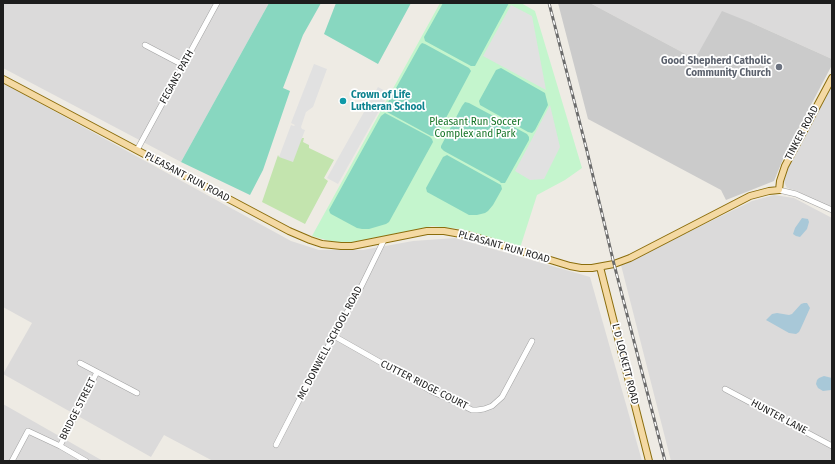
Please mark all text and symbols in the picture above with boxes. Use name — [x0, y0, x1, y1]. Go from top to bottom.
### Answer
street label: FEGANS PATH — [157, 48, 197, 106]
place label: Good Shepherd Catholic Community Church — [661, 55, 771, 78]
marker: Good Shepherd Catholic Community Church — [774, 62, 784, 72]
place label: Crown of Life Lutheran School — [351, 89, 425, 112]
marker: Crown of Life Lutheran School — [338, 96, 348, 106]
street label: TINKER ROAD — [783, 104, 821, 162]
park label: Pleasant Run Soccer Complex and Park — [429, 116, 521, 140]
street label: PLEASANT RUN ROAD — [142, 149, 232, 205]
street label: PLEASANT RUN ROAD — [457, 228, 551, 266]
street label: MC DONWELL SCHOOL ROAD — [295, 284, 365, 402]
street label: L D LOCKETT ROAD — [609, 322, 641, 406]
street label: CUTTER RIDGE COURT — [378, 358, 470, 412]
street label: BRIDGE STREET — [57, 376, 99, 442]
street label: HUNTER LANE — [749, 397, 809, 437]

